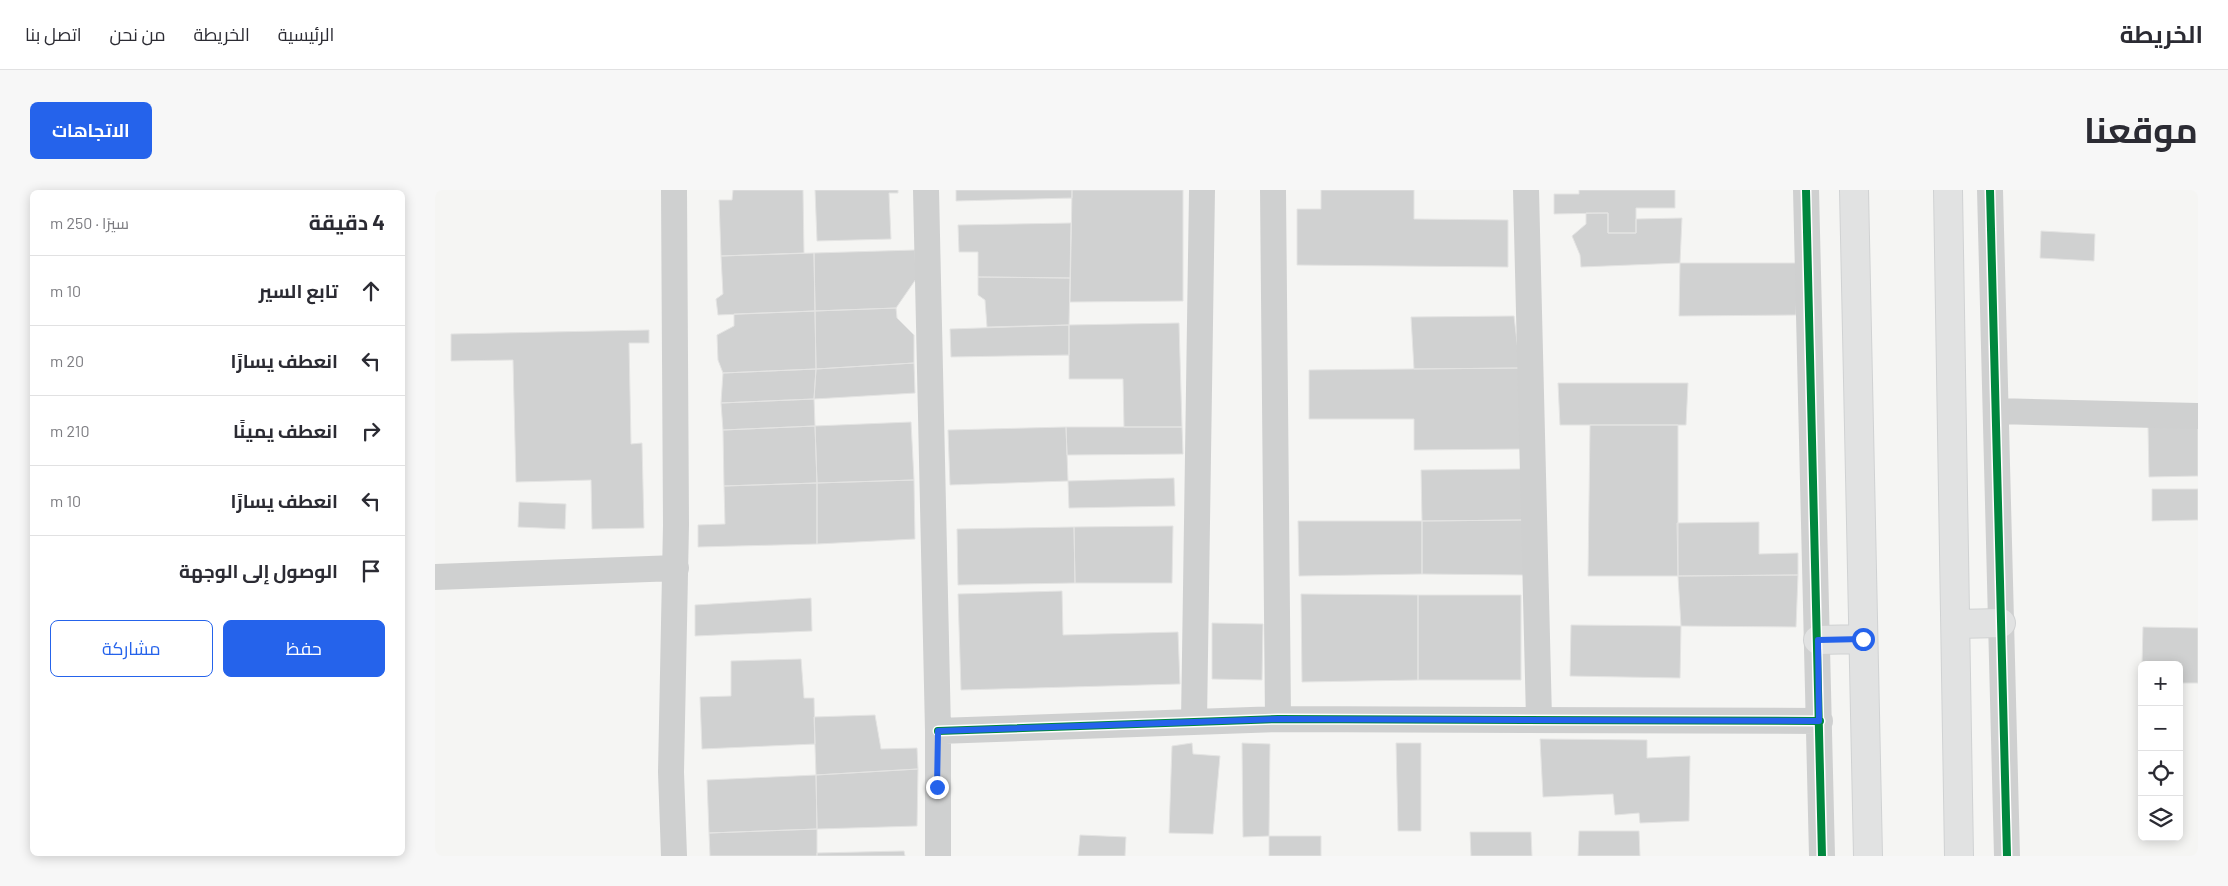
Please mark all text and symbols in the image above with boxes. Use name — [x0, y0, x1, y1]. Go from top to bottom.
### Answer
text: الخريطة — [2120, 19, 2203, 48]
text: اتصل بنا — [25, 23, 82, 45]
text: من نحن — [110, 23, 166, 45]
text: الخريطة — [194, 23, 250, 45]
text: الرئيسية — [278, 23, 334, 45]
button: الاتجاهات — [30, 102, 152, 159]
text: موقعنا — [2084, 108, 2198, 150]
text: 4 دقيقة — [309, 209, 385, 234]
text: سيرًا · 250 m — [50, 213, 129, 232]
icon: ahead — [357, 277, 385, 305]
text: تابع السير — [259, 279, 338, 302]
text: 10 m — [50, 281, 81, 300]
icon: left — [357, 347, 385, 375]
text: انعطف يسارًا — [231, 349, 338, 372]
text: 20 m — [50, 351, 84, 370]
icon: right — [357, 417, 385, 445]
text: انعطف يمينًا — [233, 419, 338, 442]
text: 210 m — [50, 421, 89, 440]
icon: left — [357, 487, 385, 515]
text: انعطف يسارًا — [231, 489, 338, 512]
text: 10 m — [50, 491, 81, 510]
icon: arrive — [357, 557, 385, 585]
text: الوصول إلى الوجهة — [179, 559, 338, 582]
button: مشاركة — [50, 620, 213, 677]
button: حفظ — [223, 620, 385, 677]
route start — [1852, 628, 1875, 651]
map controls — [2138, 661, 2183, 841]
button: + — [2138, 661, 2183, 706]
button: − — [2138, 706, 2183, 751]
button: locate — [2138, 751, 2183, 796]
route end — [926, 776, 949, 799]
button: layers — [2138, 796, 2183, 841]

